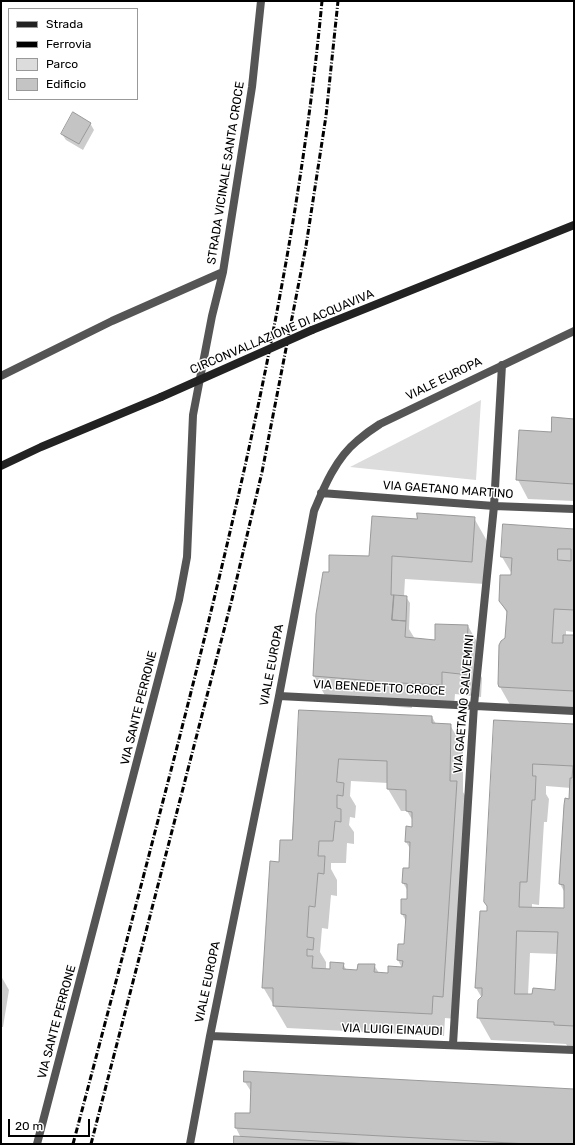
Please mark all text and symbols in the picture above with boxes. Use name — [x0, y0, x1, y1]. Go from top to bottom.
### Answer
legend — [8, 8, 138, 100]
text: Strada — [46, 17, 83, 31]
text: Ferrovia — [46, 37, 91, 51]
text: Parco — [46, 57, 78, 71]
text: Edificio — [46, 77, 86, 91]
street label: STRADA VICINALE SANTA CROCE — [204, 80, 248, 266]
street label: CIRCONVALLAZIONE DI ACQUAVIVA — [188, 287, 376, 377]
street label: VIALE EUROPA — [404, 354, 484, 404]
street label: VIA GAETANO MARTINO — [382, 478, 514, 502]
street label: VIALE EUROPA — [257, 623, 287, 707]
street label: VIA GAETANO SALVEMINI — [451, 634, 477, 774]
street label: VIA SANTE PERRONE — [118, 649, 160, 767]
street label: VIA BENEDETTO CROCE — [312, 677, 446, 699]
street label: VIALE EUROPA — [192, 940, 224, 1024]
street label: VIA SANTE PERRONE — [35, 963, 79, 1081]
street label: VIA LUIGI EINAUDI — [341, 1021, 443, 1039]
scale bar — [10, 1111, 92, 1137]
text: 20 m — [15, 1119, 43, 1133]

